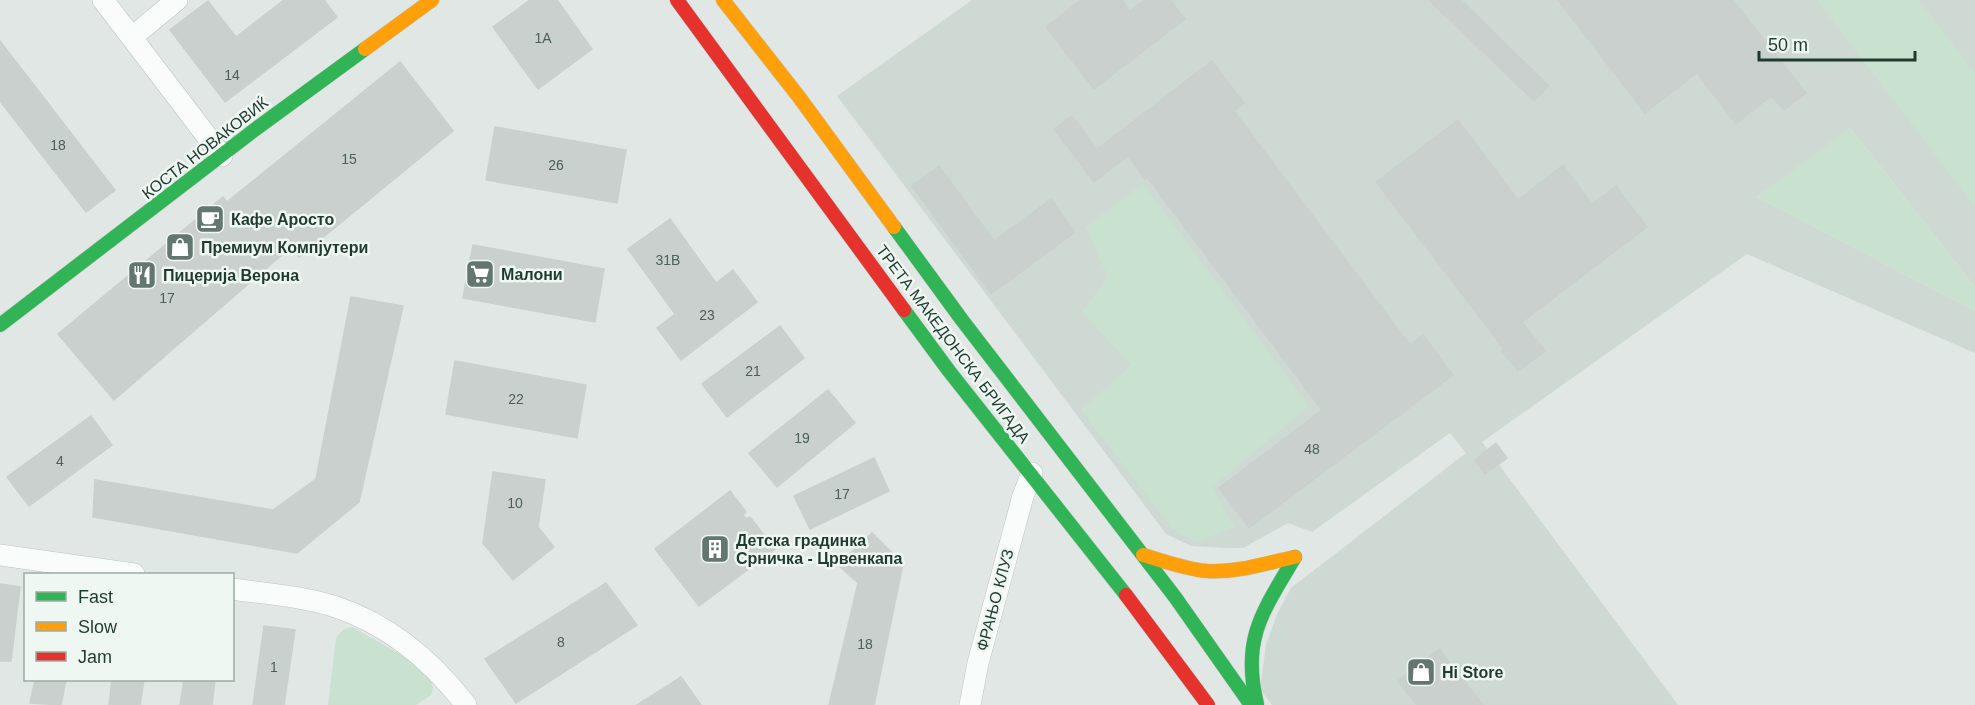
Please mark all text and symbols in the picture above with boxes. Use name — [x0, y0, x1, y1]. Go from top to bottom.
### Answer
scale bar — [1759, 24, 1915, 62]
house number: 1А — [534, 30, 552, 46]
text: 50 m — [1768, 35, 1808, 55]
house number: 14 — [224, 67, 240, 83]
street label: КОСТА НОВАКОВИЌ — [138, 92, 272, 202]
house number: 18 — [50, 137, 66, 153]
house number: 15 — [341, 151, 357, 167]
house number: 26 — [548, 157, 564, 173]
cafe icon: Кафе Аросто — [194, 203, 226, 235]
place label: Кафе Аросто — [231, 211, 334, 228]
shop icon: Премиум Компјутери — [164, 231, 196, 263]
place label: Премиум Компјутери — [201, 239, 368, 256]
street label: ТРЕТА МАКЕДОНСКА БРИГАДА — [873, 242, 1033, 447]
house number: 31B — [656, 252, 680, 268]
supermarket icon: Малони — [464, 258, 496, 290]
restaurant icon: Пицерија Верона — [126, 259, 158, 291]
place label: Малони — [501, 266, 563, 283]
place label: Пицерија Верона — [163, 267, 299, 284]
house number: 17 — [159, 290, 175, 306]
house number: 23 — [699, 307, 715, 323]
house number: 21 — [745, 363, 761, 379]
house number: 22 — [508, 391, 524, 407]
house number: 19 — [794, 430, 810, 446]
house number: 48 — [1304, 441, 1320, 457]
house number: 4 — [56, 453, 64, 469]
house number: 17 — [834, 486, 850, 502]
house number: 10 — [507, 495, 523, 511]
place label: Детска градинка Срничка - Црвенкапа — [736, 532, 902, 567]
building icon: Детска градинка Срничка - Црвенкапа — [699, 533, 731, 565]
street label: ФРАЊО КЛУЗ — [973, 547, 1017, 653]
legend — [24, 573, 234, 681]
text: Fast — [78, 587, 113, 607]
text: Slow — [78, 617, 118, 637]
house number: 8 — [557, 634, 565, 650]
house number: 18 — [857, 636, 873, 652]
text: Jam — [78, 647, 112, 667]
shop icon: Hi Store — [1405, 656, 1437, 688]
house number: 1 — [270, 659, 278, 675]
place label: Hi Store — [1442, 664, 1503, 681]

